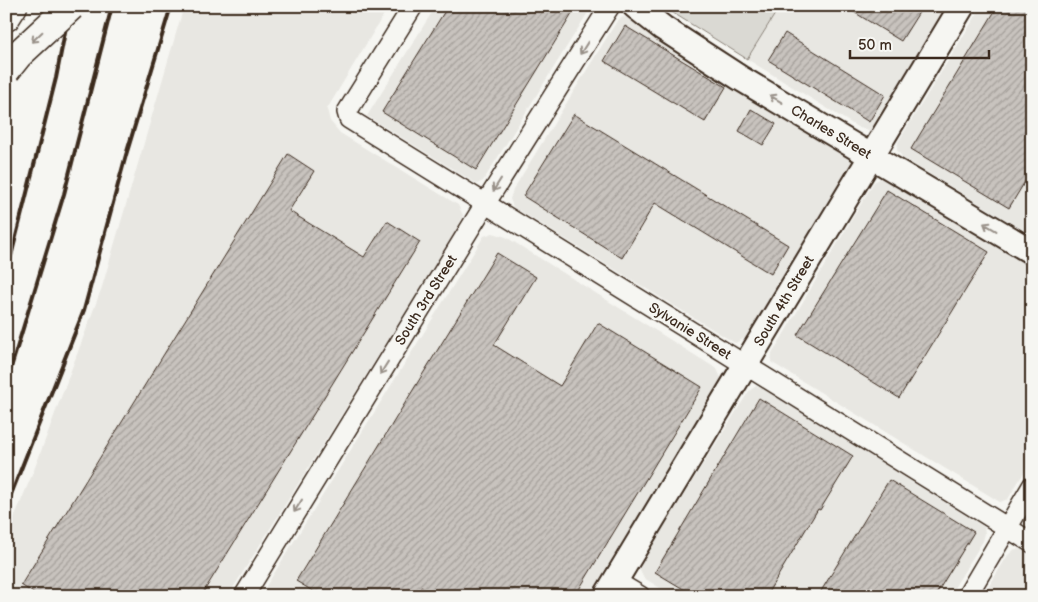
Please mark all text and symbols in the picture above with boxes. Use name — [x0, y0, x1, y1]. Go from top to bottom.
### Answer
scale bar — [850, 28, 989, 60]
one-way arrow — [31, 31, 44, 43]
text: 50 m — [858, 36, 892, 55]
one-way arrow — [578, 40, 588, 54]
one-way arrow — [769, 93, 783, 103]
street label: Charles Street — [788, 101, 875, 163]
one-way arrow — [492, 178, 502, 192]
one-way arrow — [983, 222, 997, 232]
street label: South 3rd Street — [391, 251, 461, 348]
street label: South 4th Street — [750, 252, 818, 349]
street label: Sylvanie Street — [646, 299, 735, 363]
one-way arrow — [379, 360, 389, 374]
one-way arrow — [293, 499, 303, 513]

